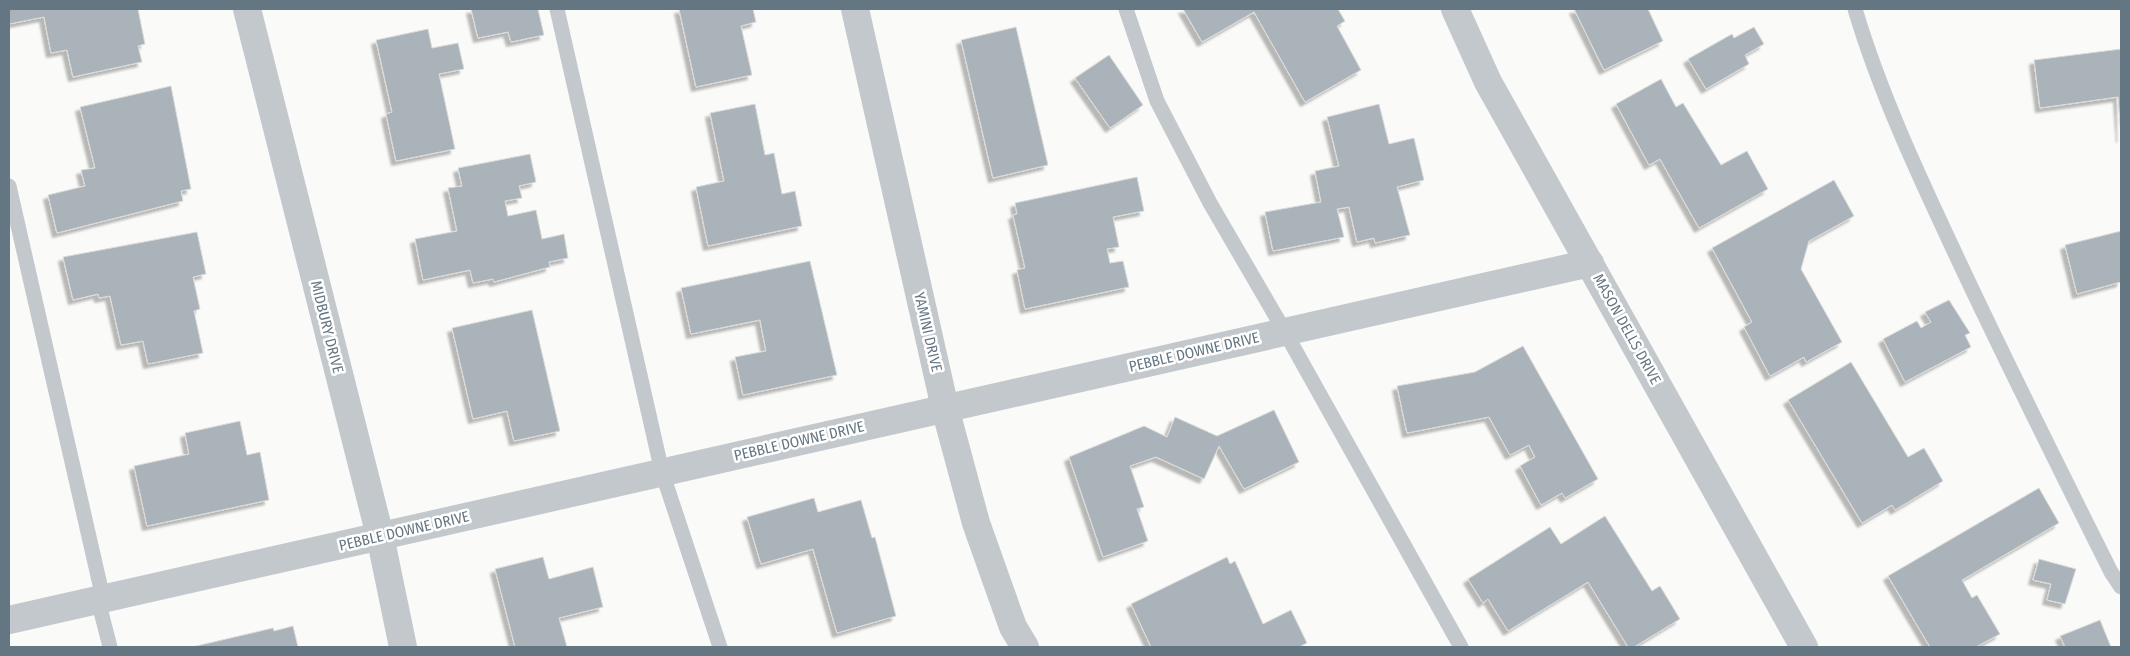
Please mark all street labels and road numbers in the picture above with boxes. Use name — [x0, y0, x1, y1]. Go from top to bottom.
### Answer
street label: MASON DELLS DRIVE — [1589, 271, 1665, 387]
street label: MIDBURY DRIVE — [307, 279, 347, 375]
street label: YAMINI DRIVE — [910, 290, 946, 374]
street label: PEBBLE DOWNE DRIVE — [1127, 328, 1261, 376]
street label: PEBBLE DOWNE DRIVE — [732, 417, 866, 465]
street label: PEBBLE DOWNE DRIVE — [337, 507, 471, 555]

